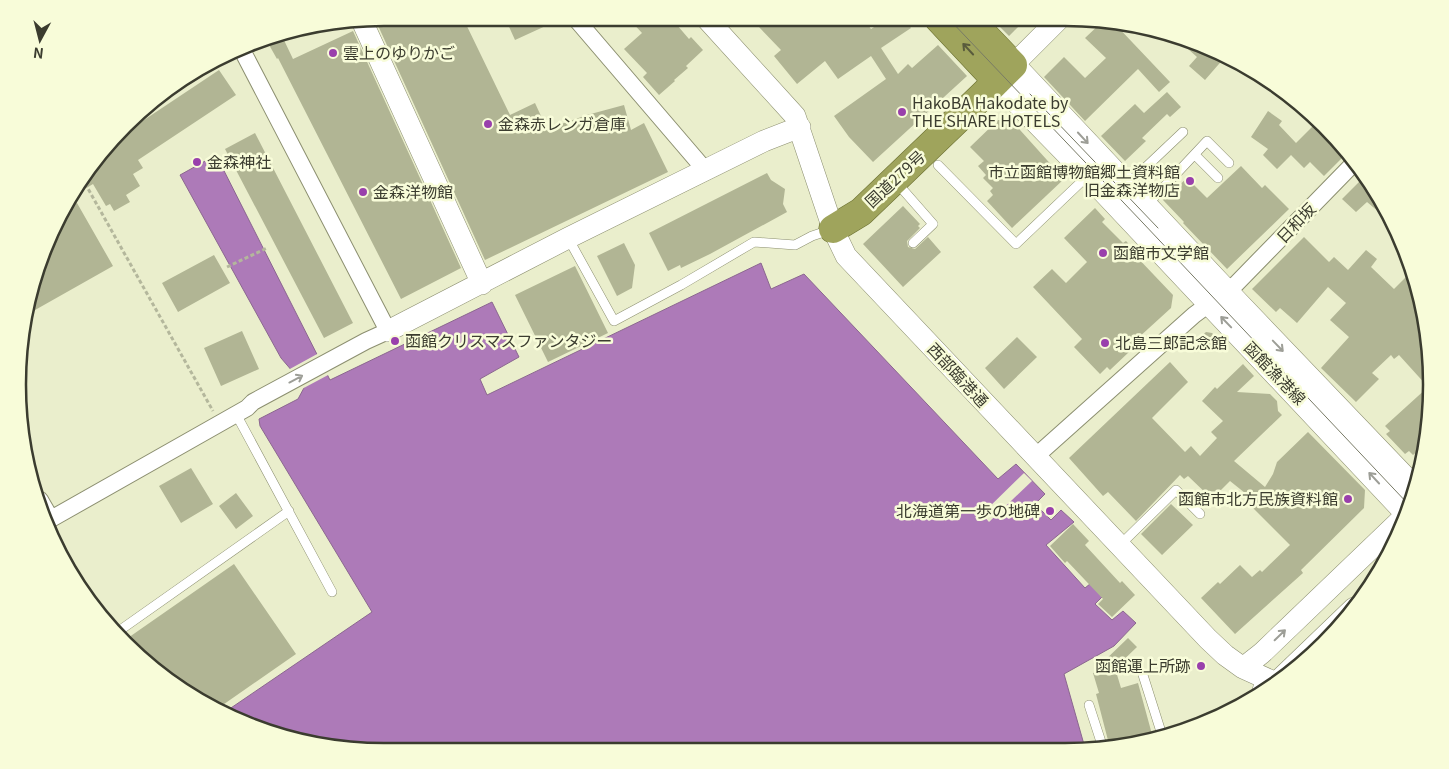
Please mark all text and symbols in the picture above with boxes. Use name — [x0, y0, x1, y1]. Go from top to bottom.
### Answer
north arrow — [15, 15, 65, 65]
place label: 雲上のゆりかご — [343, 40, 455, 64]
text: N — [32, 43, 45, 64]
one-way arrow — [962, 43, 974, 56]
marker: 雲上のゆりかご — [327, 47, 339, 59]
place label: HakoBA Hakodate by THE SHARE HOTELS — [912, 90, 1069, 132]
marker: HakoBA Hakodate by THE SHARE HOTELS — [896, 106, 908, 118]
place label: 金森赤レンガ倉庫 — [498, 111, 626, 135]
marker: 金森赤レンガ倉庫 — [482, 118, 494, 130]
one-way arrow — [1077, 132, 1089, 145]
street label: 国道279号 — [859, 144, 930, 212]
place label: 金森神社 — [207, 149, 271, 173]
marker: 金森神社 — [191, 156, 203, 168]
place label: 市立函館博物館郷土資料館 旧金森洋物店 — [988, 159, 1180, 201]
marker: 市立函館博物館郷土資料館 旧金森洋物店 — [1184, 175, 1196, 187]
place label: 金森洋物館 — [373, 179, 453, 203]
marker: 金森洋物館 — [357, 186, 369, 198]
street label: 日和坂 — [1270, 197, 1321, 248]
place label: 函館市文学館 — [1113, 240, 1209, 264]
marker: 函館市文学館 — [1097, 247, 1109, 259]
one-way arrow — [1220, 315, 1232, 328]
place label: 函館クリスマスファンタジー — [405, 328, 613, 352]
place label: 北島三郎記念館 — [1115, 330, 1227, 354]
marker: 函館クリスマスファンタジー — [389, 335, 401, 347]
street label: 函館漁港線 — [1239, 335, 1312, 409]
street label: 西部臨港通 — [923, 337, 995, 412]
marker: 北島三郎記念館 — [1099, 337, 1111, 349]
one-way arrow — [1272, 340, 1284, 352]
one-way arrow — [288, 374, 303, 384]
one-way arrow — [1368, 471, 1380, 484]
place label: 函館市北方民族資料館 — [1178, 486, 1338, 510]
marker: 函館市北方民族資料館 — [1342, 493, 1354, 505]
place label: 北海道第一歩の地碑 — [896, 498, 1040, 522]
marker: 北海道第一歩の地碑 — [1044, 505, 1056, 517]
one-way arrow — [1274, 629, 1286, 641]
place label: 函館運上所跡 — [1095, 653, 1191, 677]
marker: 函館運上所跡 — [1195, 660, 1207, 672]

